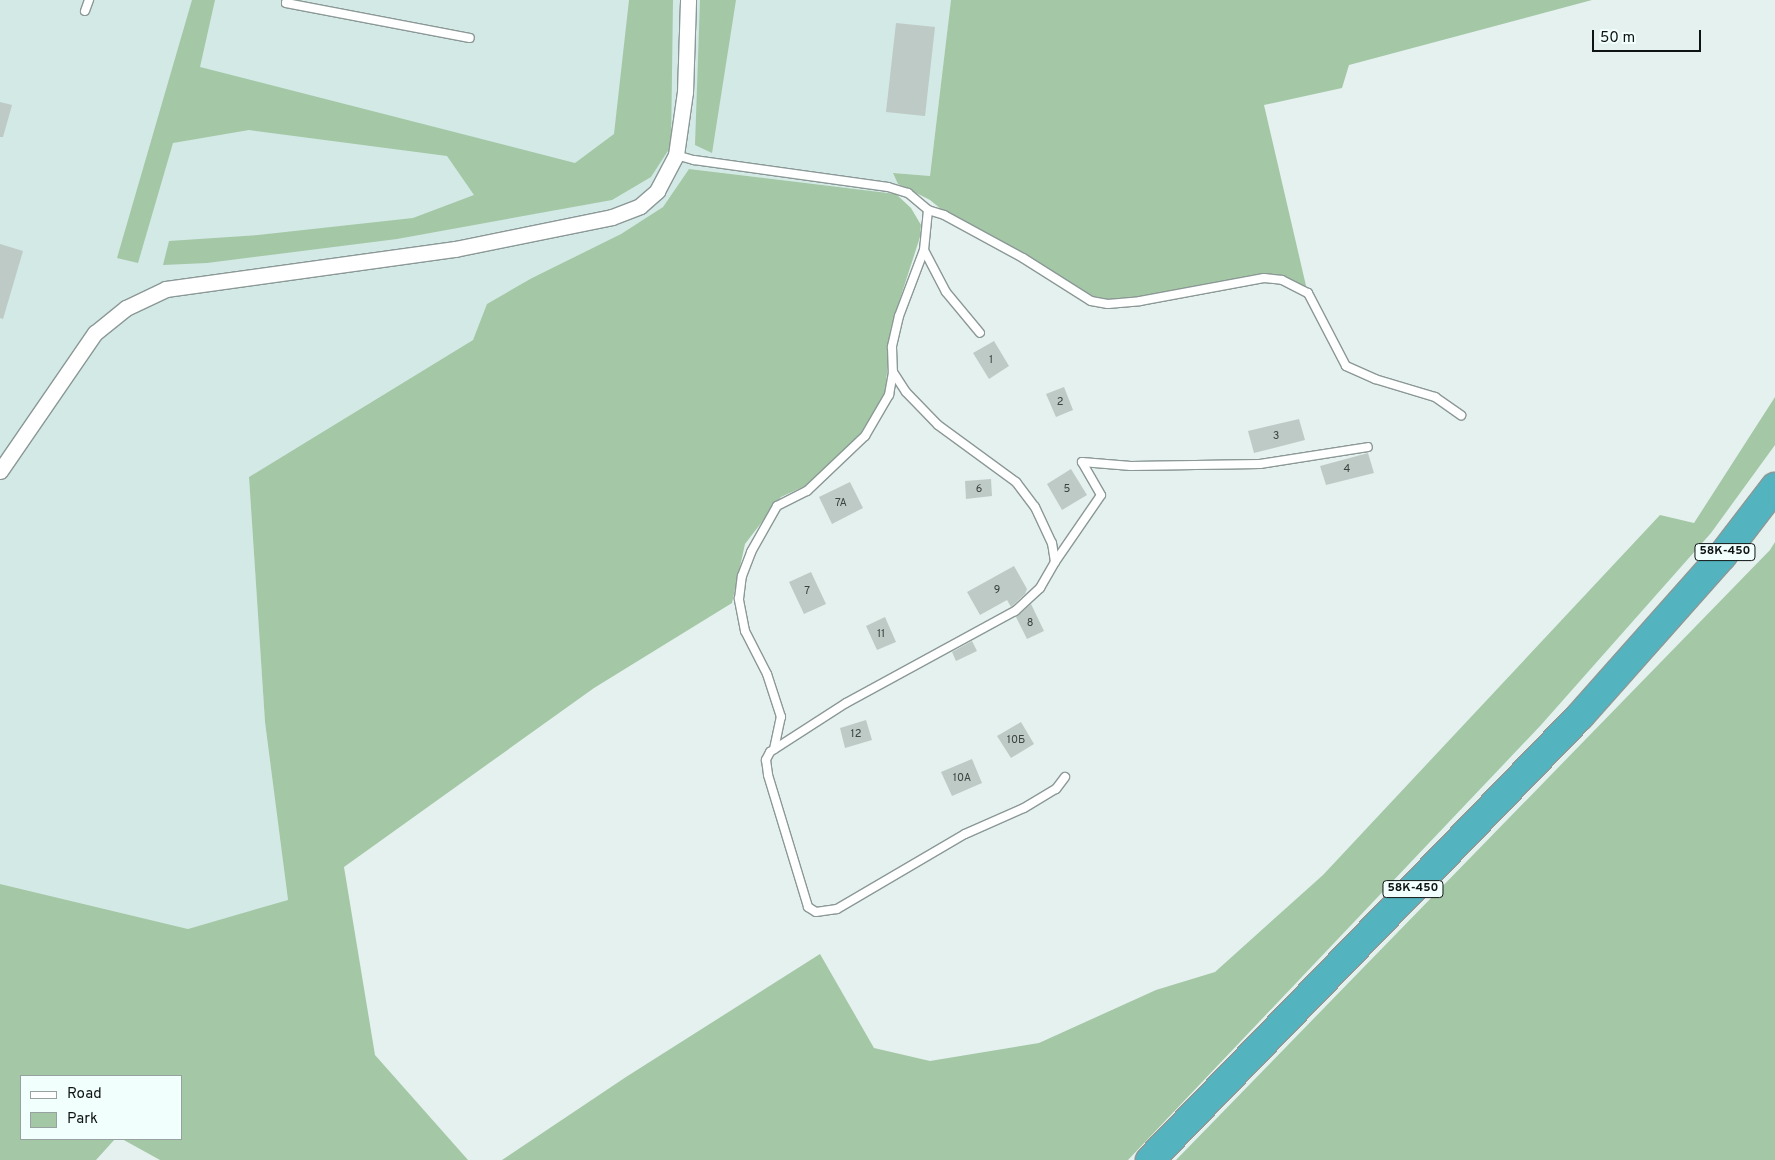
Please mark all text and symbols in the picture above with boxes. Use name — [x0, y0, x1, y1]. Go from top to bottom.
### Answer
scale bar — [1595, 20, 1704, 52]
text: 50 m — [1600, 29, 1635, 48]
house number: 1 — [989, 353, 993, 367]
house number: 2 — [1057, 395, 1063, 409]
house number: 3 — [1273, 429, 1279, 443]
house number: 4 — [1344, 462, 1350, 476]
house number: 6 — [976, 482, 982, 496]
house number: 5 — [1064, 482, 1070, 496]
house number: 7А — [835, 496, 847, 510]
road number: 58К-450 — [1694, 542, 1756, 562]
house number: 9 — [994, 583, 1000, 597]
house number: 7 — [804, 584, 810, 598]
house number: 8 — [1027, 616, 1033, 630]
house number: 11 — [877, 627, 885, 641]
house number: 12 — [851, 727, 861, 741]
house number: 10Б — [1007, 733, 1025, 747]
house number: 10А — [953, 771, 971, 785]
road number: 58К-450 — [1382, 880, 1444, 899]
legend — [20, 1075, 182, 1140]
text: Road — [67, 1085, 102, 1104]
text: Park — [67, 1110, 98, 1129]

